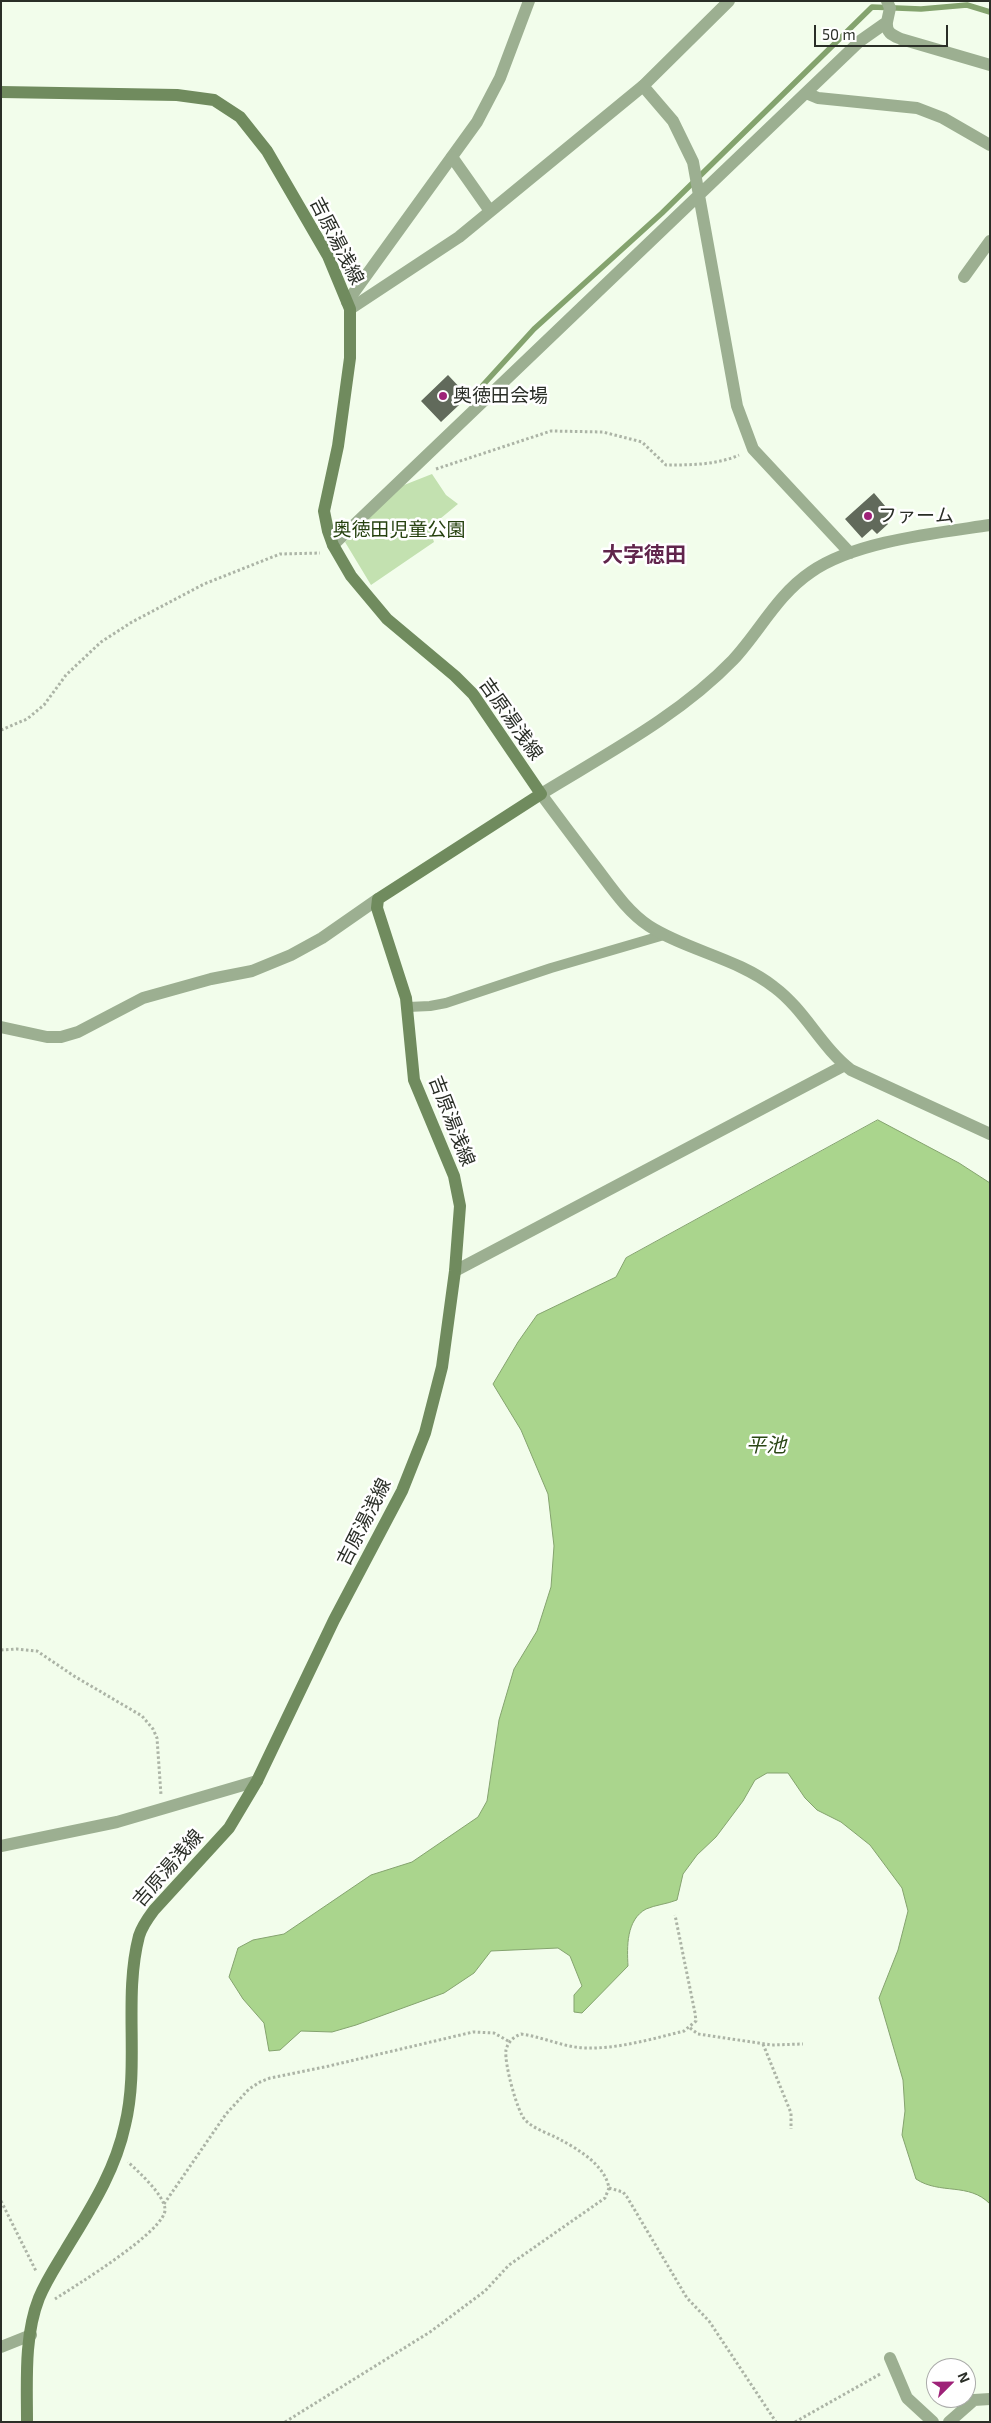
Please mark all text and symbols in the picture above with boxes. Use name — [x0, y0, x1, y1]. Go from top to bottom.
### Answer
scale bar — [816, 15, 950, 47]
text: 50 m — [822, 25, 856, 43]
street label: 吉原湯浅線 — [305, 194, 369, 288]
place label: 奥徳田会場 — [453, 385, 548, 407]
marker: 奥徳田会場 — [437, 390, 449, 402]
place label: ファーム — [878, 505, 954, 527]
marker: ファーム — [862, 510, 874, 522]
park label: 奥徳田児童公園 — [333, 519, 465, 541]
district label: 大字徳田 — [602, 542, 686, 568]
street label: 吉原湯浅線 — [474, 674, 548, 764]
street label: 吉原湯浅線 — [424, 1073, 480, 1169]
water label: 平池 — [746, 1433, 786, 1457]
street label: 吉原湯浅線 — [332, 1475, 396, 1569]
street label: 吉原湯浅線 — [128, 1825, 208, 1911]
north arrow — [926, 2358, 976, 2408]
text: N — [955, 2369, 974, 2385]

